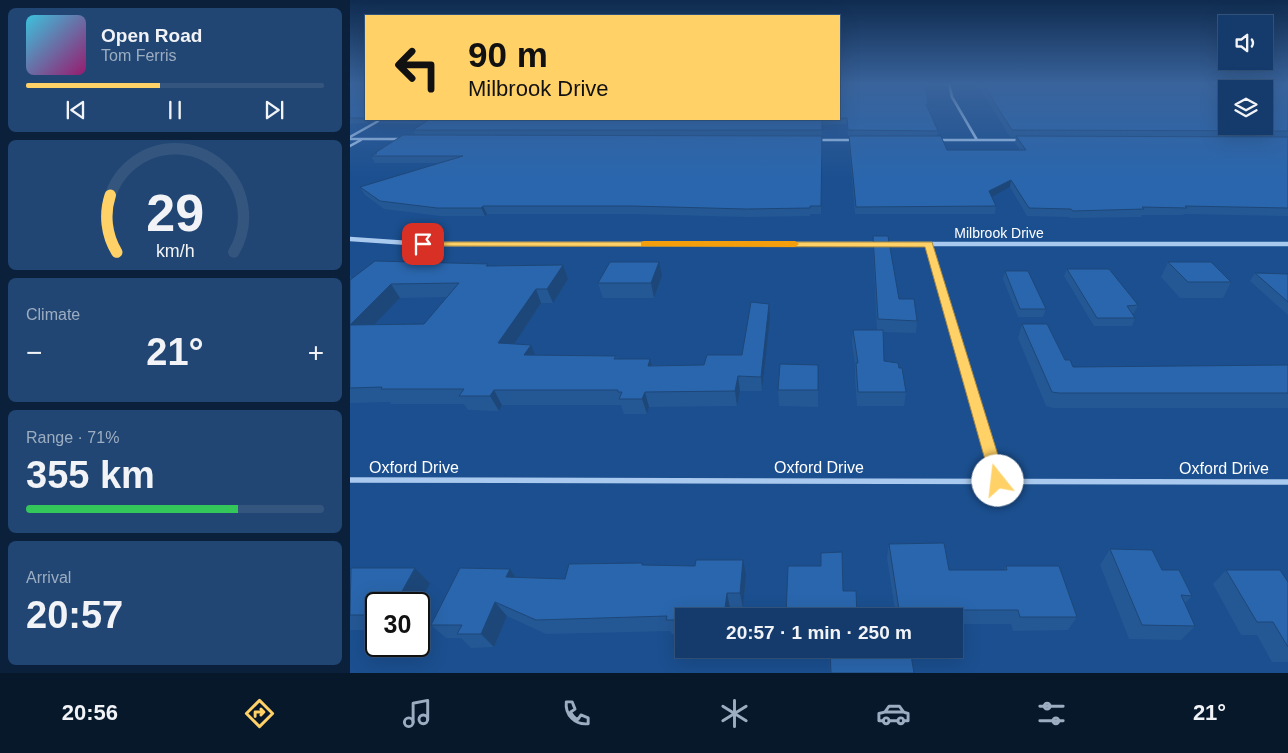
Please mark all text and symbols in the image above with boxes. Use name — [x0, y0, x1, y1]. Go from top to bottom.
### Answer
map controls — [1218, 15, 1273, 135]
button: sound — [1218, 15, 1273, 70]
text: Open Road — [101, 25, 202, 46]
icon: left — [385, 35, 450, 100]
text: 90 m — [468, 35, 548, 74]
text: Tom Ferris — [101, 47, 177, 64]
text: Milbrook Drive — [468, 76, 609, 101]
button: layers — [1218, 80, 1273, 135]
icon: previous — [62, 96, 90, 124]
icon: pause — [161, 96, 189, 124]
icon: next — [260, 96, 288, 124]
text: 29 — [146, 184, 204, 242]
pin — [402, 223, 444, 265]
street label: Milbrook Drive — [954, 225, 1044, 241]
icon: arrive — [409, 230, 437, 258]
text: km/h — [156, 241, 194, 261]
text: Climate — [26, 306, 80, 323]
text: 21° — [146, 331, 204, 373]
text: − — [26, 337, 42, 368]
text: + — [308, 337, 324, 368]
text: Range · 71% — [26, 429, 119, 446]
text: 355 km — [26, 454, 155, 496]
position arrow — [971, 454, 1023, 506]
street label: Oxford Drive — [369, 459, 459, 476]
street label: Oxford Drive — [774, 459, 864, 476]
street label: Oxford Drive — [1179, 460, 1269, 477]
text: Arrival — [26, 569, 71, 586]
speed limit sign: 30 — [365, 592, 430, 657]
text: 20:57 — [26, 594, 123, 636]
text: 20:57 · 1 min · 250 m — [726, 622, 912, 643]
icon: directions — [242, 696, 277, 731]
icon: music — [400, 696, 435, 731]
icon: phone — [559, 696, 594, 731]
icon: climate — [717, 696, 752, 731]
icon: car — [876, 696, 911, 731]
icon: filters — [1034, 696, 1069, 731]
text: 20:56 — [62, 700, 118, 725]
text: 21° — [1193, 700, 1226, 725]

